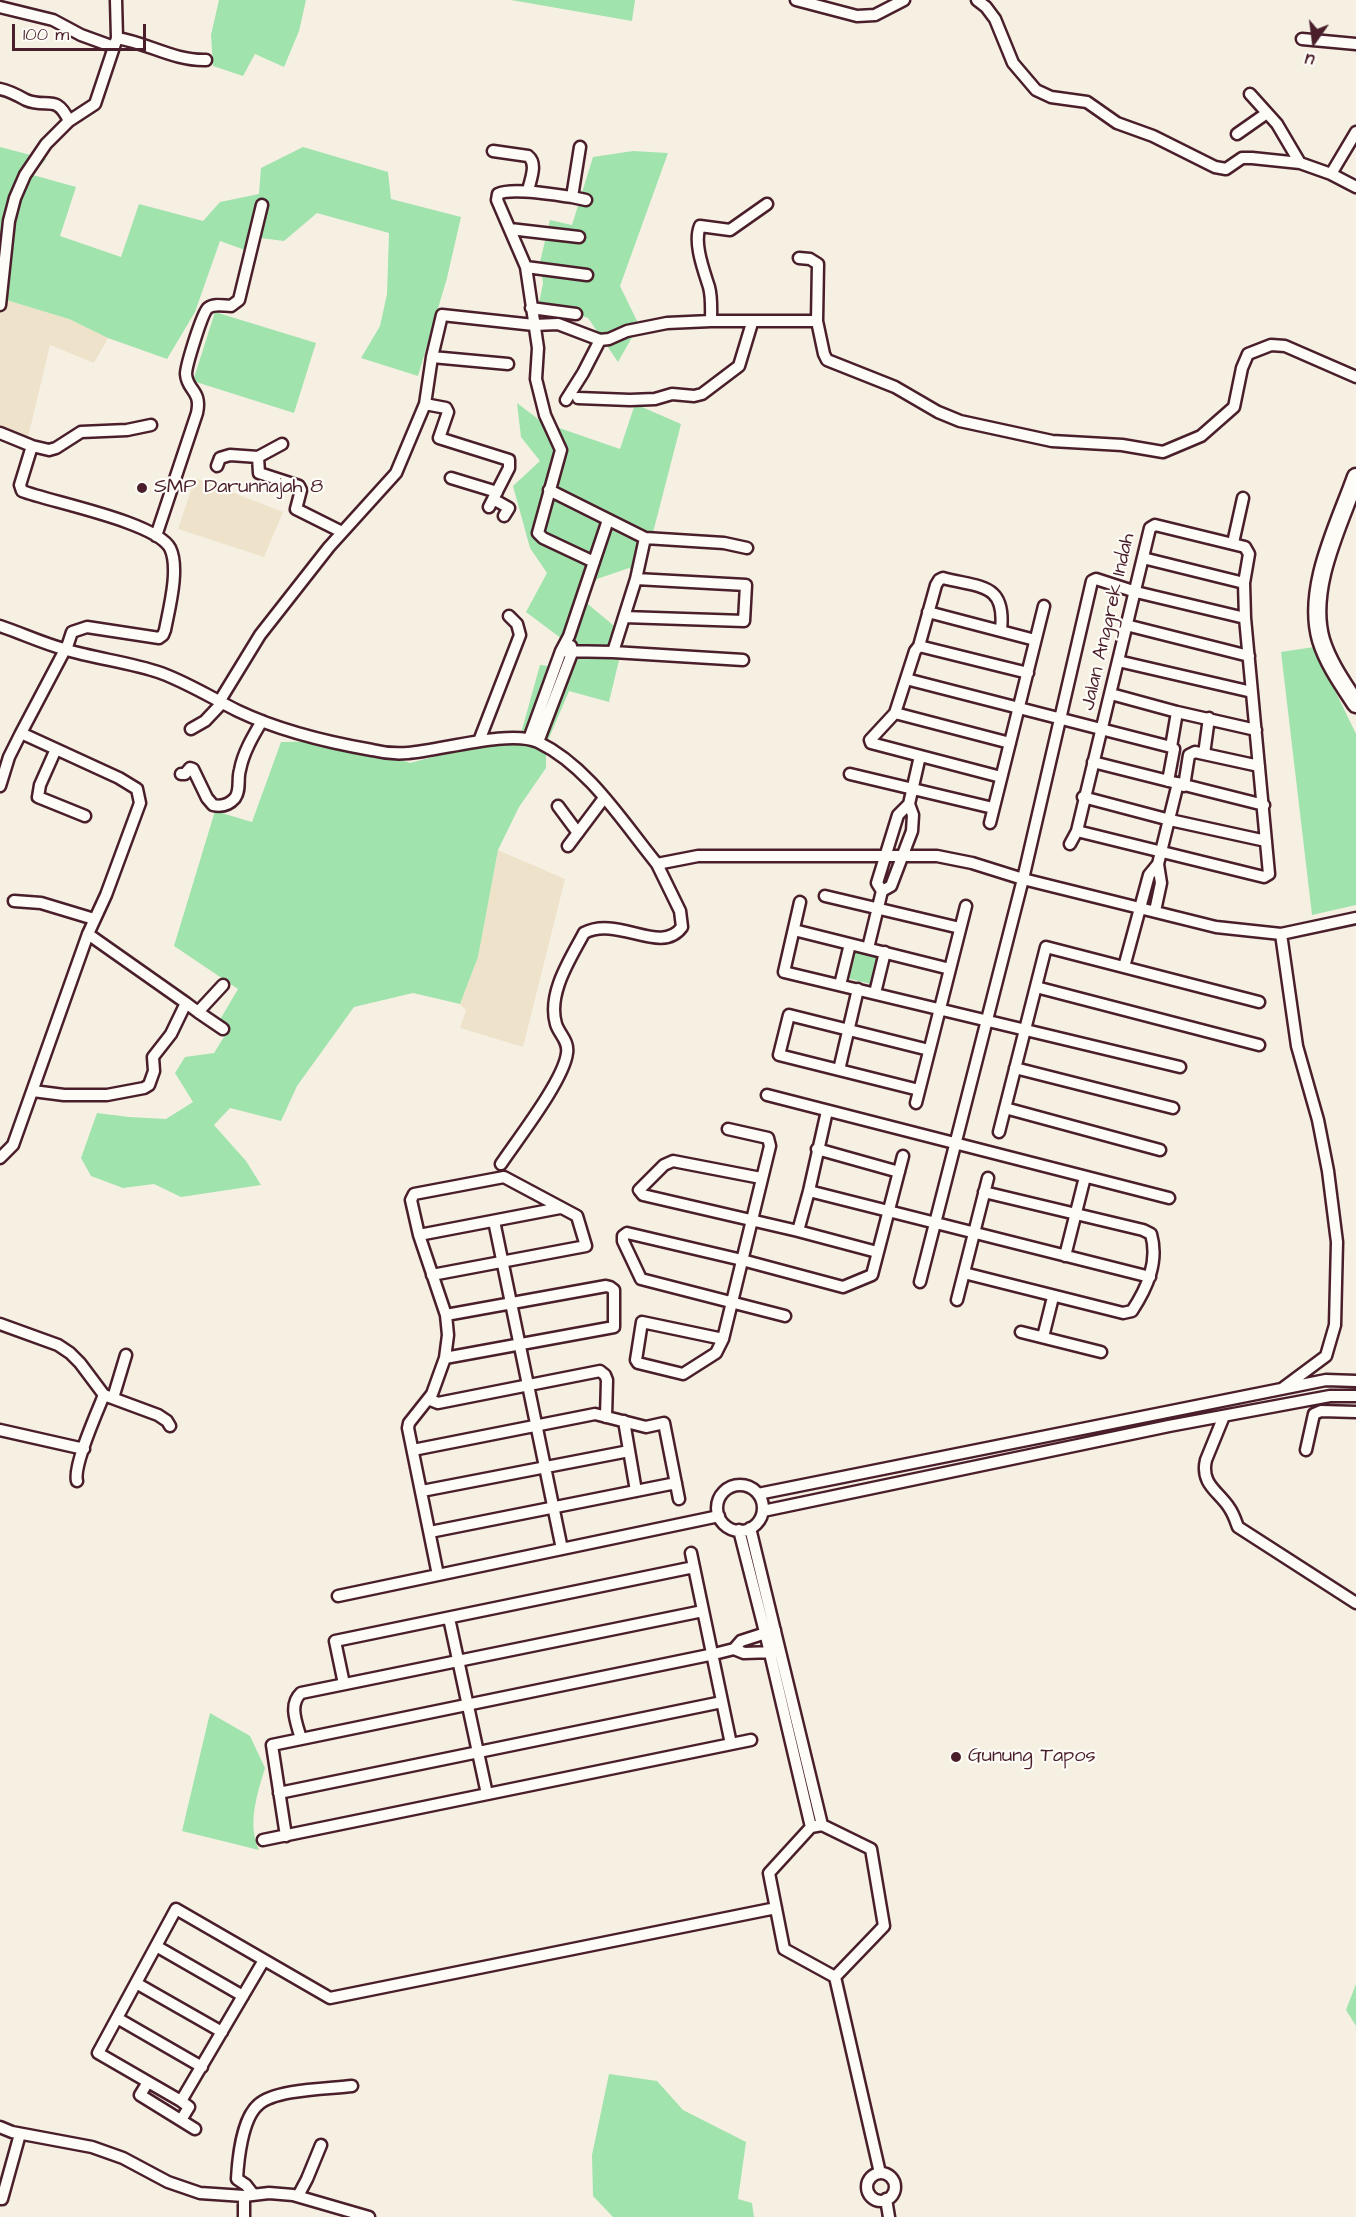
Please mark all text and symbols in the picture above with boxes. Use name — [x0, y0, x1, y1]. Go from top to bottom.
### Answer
scale bar — [15, 12, 148, 50]
north arrow — [1284, 12, 1344, 72]
text: 100 m — [23, 22, 69, 47]
text: U — [1303, 48, 1317, 71]
place label: SMP Darunnajah 8 — [154, 476, 323, 500]
marker: SMP Darunnajah 8 — [135, 481, 149, 495]
street label: Jalan Anggrek Indah — [1077, 531, 1141, 713]
place label: Gunung Tapos — [968, 1745, 1096, 1769]
marker: Gunung Tapos — [949, 1750, 963, 1764]

